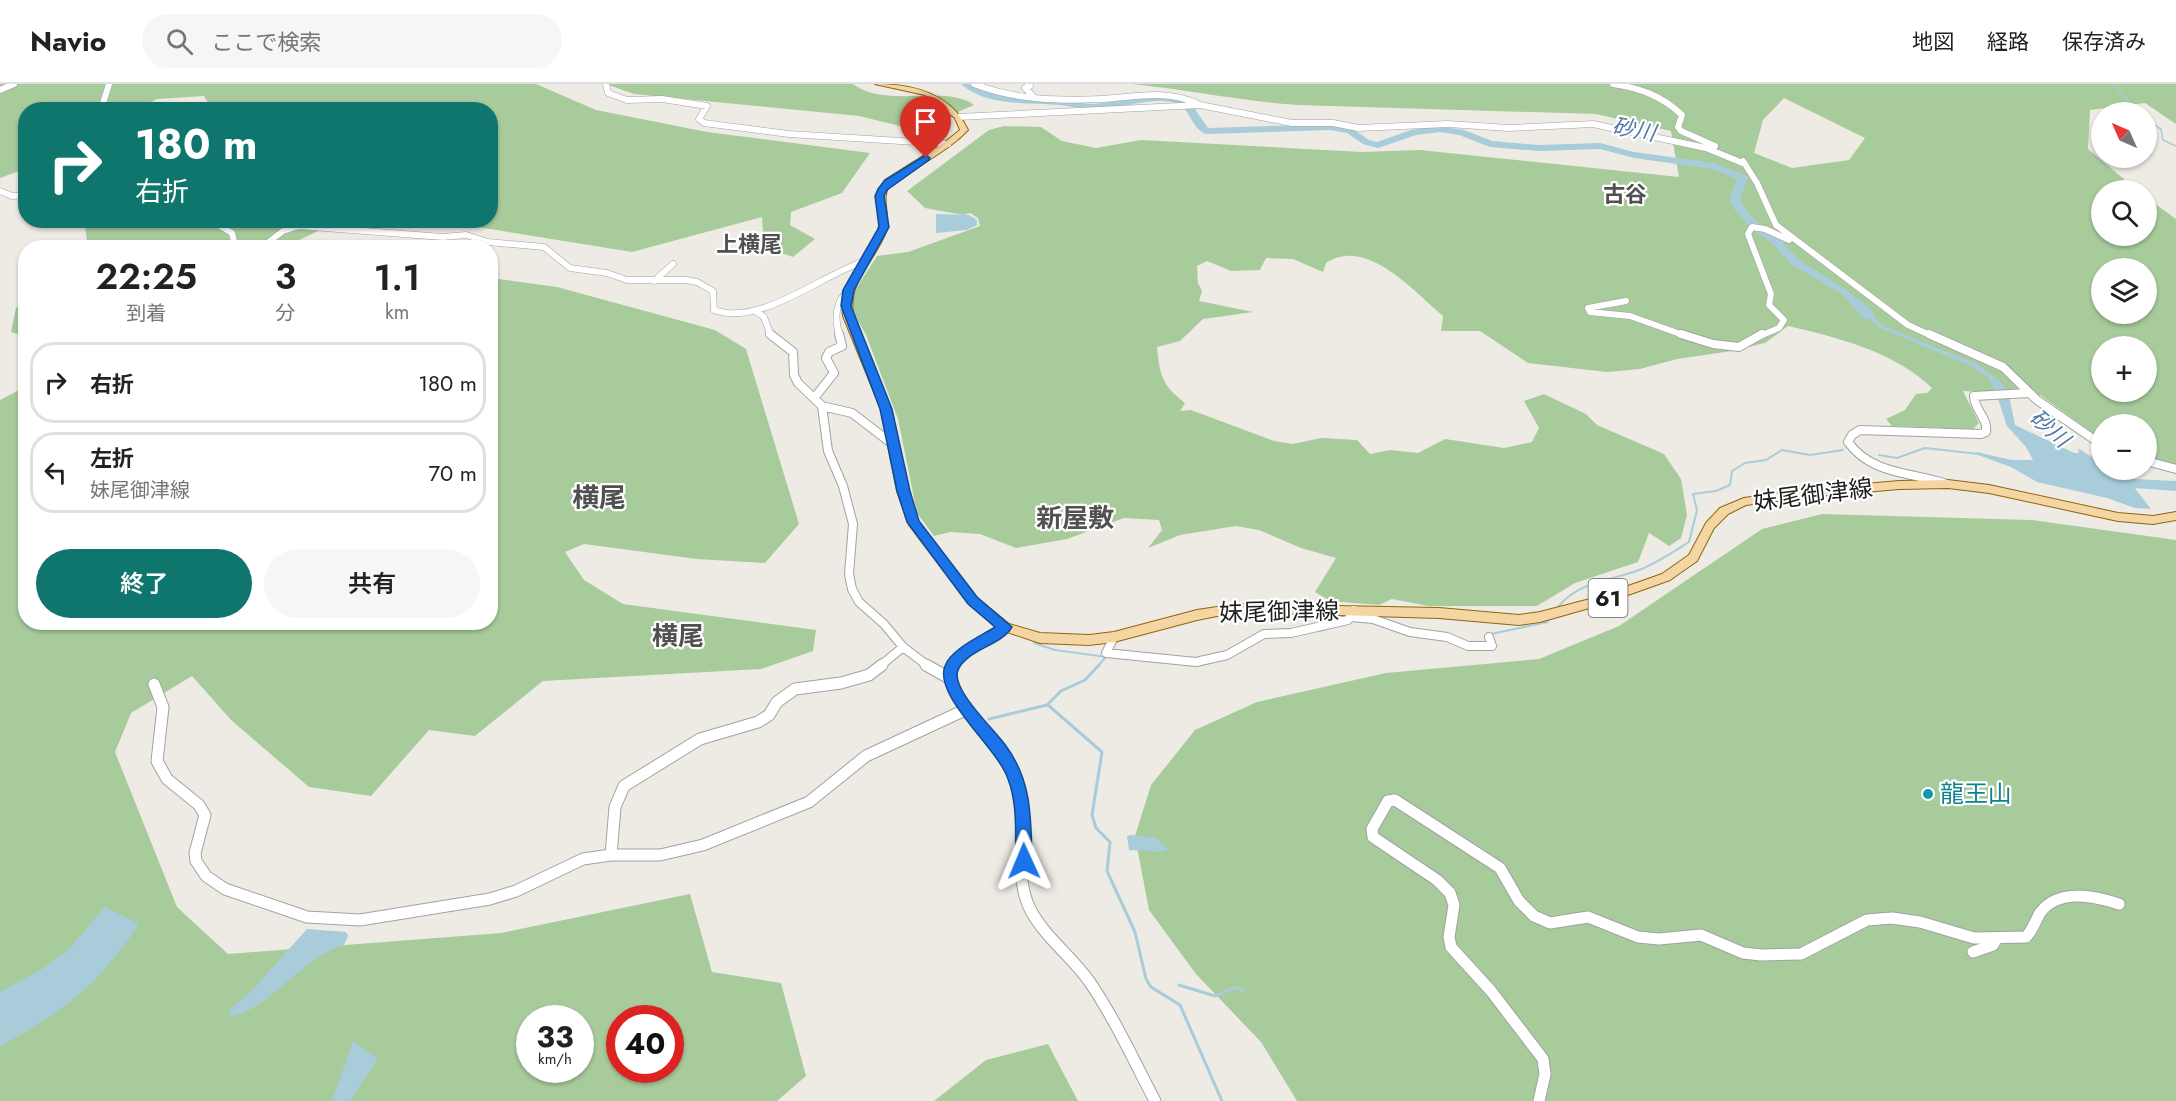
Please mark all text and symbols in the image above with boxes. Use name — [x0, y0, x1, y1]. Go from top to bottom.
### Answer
search box — [142, 14, 562, 68]
text: Navio — [30, 21, 106, 62]
icon: search — [163, 25, 196, 58]
text: ここで検索 — [211, 26, 321, 58]
text: 地図 — [1912, 27, 1954, 57]
text: 経路 — [1987, 27, 2029, 57]
text: 保存済み — [2062, 27, 2146, 57]
pin — [900, 96, 951, 158]
north arrow — [2091, 102, 2157, 168]
map controls — [2091, 102, 2157, 480]
icon: arrive — [909, 105, 942, 138]
water label: 砂川 — [1610, 109, 1660, 149]
text: 180 m — [135, 114, 258, 175]
icon: right — [36, 126, 114, 204]
text: 右折 — [135, 172, 189, 211]
district label: 古谷 — [1603, 178, 1647, 210]
button: search — [2091, 180, 2157, 246]
district label: 上横尾 — [716, 228, 782, 260]
text: 22:25 — [96, 250, 197, 302]
text: 3 — [275, 250, 296, 302]
text: 1.1 — [374, 251, 420, 303]
button: layers — [2091, 258, 2157, 324]
text: km — [385, 298, 409, 327]
text: 到着 — [126, 299, 166, 328]
text: 分 — [275, 299, 295, 328]
button: + — [2091, 336, 2157, 402]
icon: right — [39, 366, 72, 399]
text: 180 m — [418, 367, 477, 399]
text: 右折 — [90, 368, 134, 400]
water label: 砂川 — [2023, 401, 2079, 456]
button: − — [2091, 414, 2157, 480]
text: 左折 — [90, 442, 134, 474]
icon: left — [39, 456, 72, 489]
text: 70 m — [428, 457, 477, 489]
street label: 妹尾御津線 — [1751, 470, 1875, 519]
text: 妹尾御津線 — [90, 476, 190, 505]
district label: 横尾 — [572, 478, 626, 517]
district label: 新屋敷 — [1036, 499, 1114, 537]
button: 終了 — [36, 549, 252, 618]
button: 共有 — [264, 549, 480, 618]
road number: 61 — [1588, 579, 1628, 617]
street label: 妹尾御津線 — [1219, 593, 1339, 630]
district label: 横尾 — [652, 617, 704, 655]
place label: 龍王山 — [1940, 776, 2012, 811]
marker: 龍王山 — [1921, 787, 1935, 801]
position arrow — [992, 829, 1056, 893]
speed limit sign: 40 — [606, 1005, 684, 1083]
text: 33 — [536, 1015, 574, 1058]
text: km/h — [538, 1048, 572, 1070]

